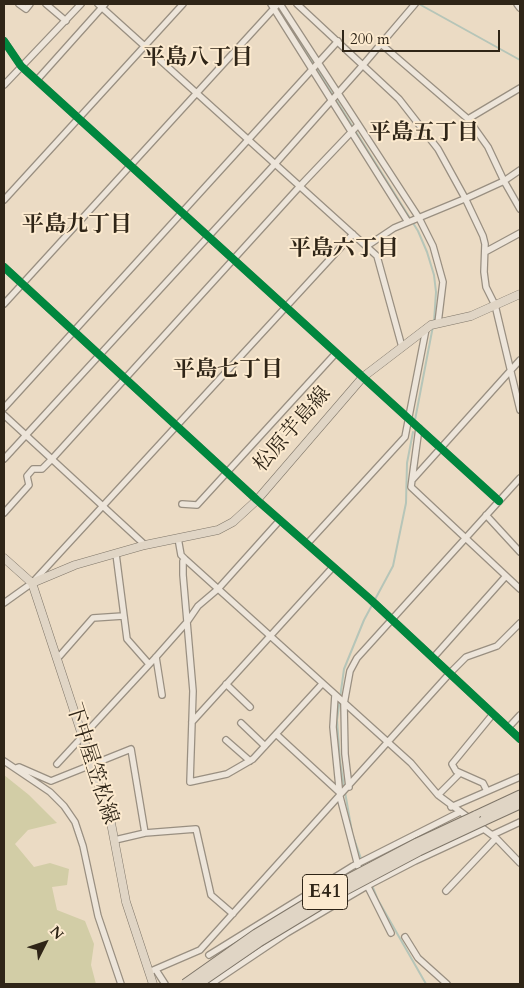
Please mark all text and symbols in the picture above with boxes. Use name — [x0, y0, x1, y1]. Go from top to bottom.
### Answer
scale bar — [344, 20, 502, 52]
text: 200 m — [350, 29, 390, 49]
district label: 平島八丁目 — [143, 46, 253, 72]
district label: 平島五丁目 — [369, 121, 479, 147]
district label: 平島九丁目 — [22, 213, 132, 239]
district label: 平島六丁目 — [289, 237, 399, 263]
district label: 平島七丁目 — [173, 358, 283, 384]
street label: 松原芋島線 — [249, 382, 337, 478]
street label: 下中屋笠松線 — [60, 700, 122, 828]
road number: E41 — [302, 874, 348, 910]
north arrow — [20, 918, 70, 968]
text: N — [46, 922, 68, 944]

